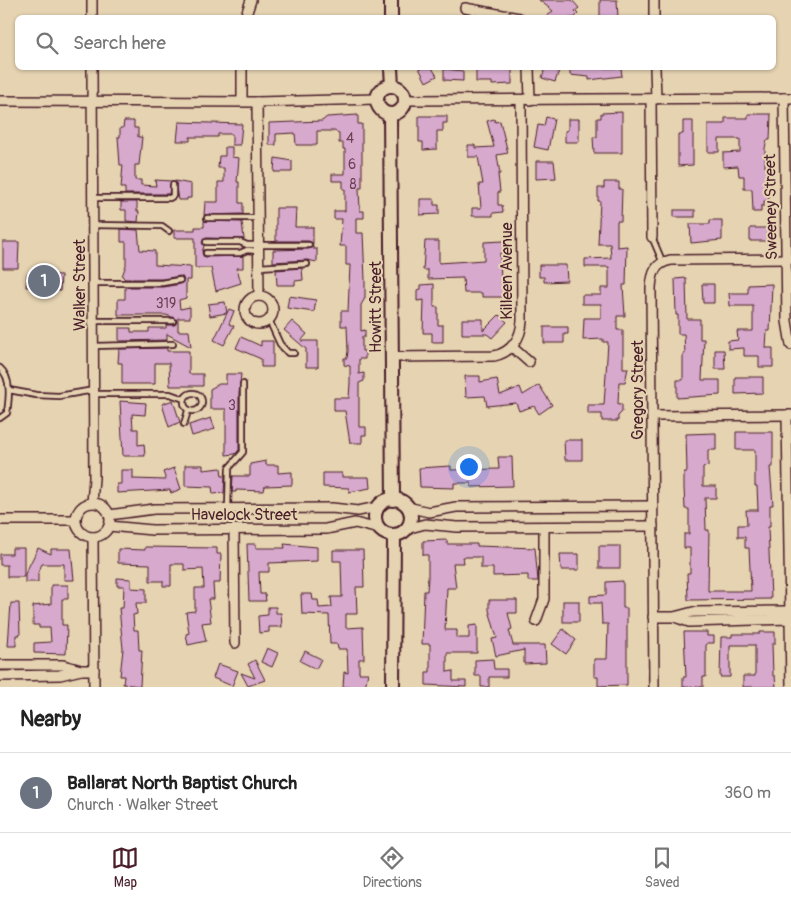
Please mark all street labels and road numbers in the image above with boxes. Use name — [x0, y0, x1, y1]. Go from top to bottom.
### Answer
street label: Sweeney Street — [760, 153, 782, 260]
street label: Killeen Avenue — [497, 222, 517, 320]
street label: Walker Street — [70, 238, 90, 331]
street label: Howitt Street — [366, 260, 386, 353]
street label: Gregory Street — [628, 339, 648, 440]
street label: Havelock Street — [191, 505, 298, 525]

